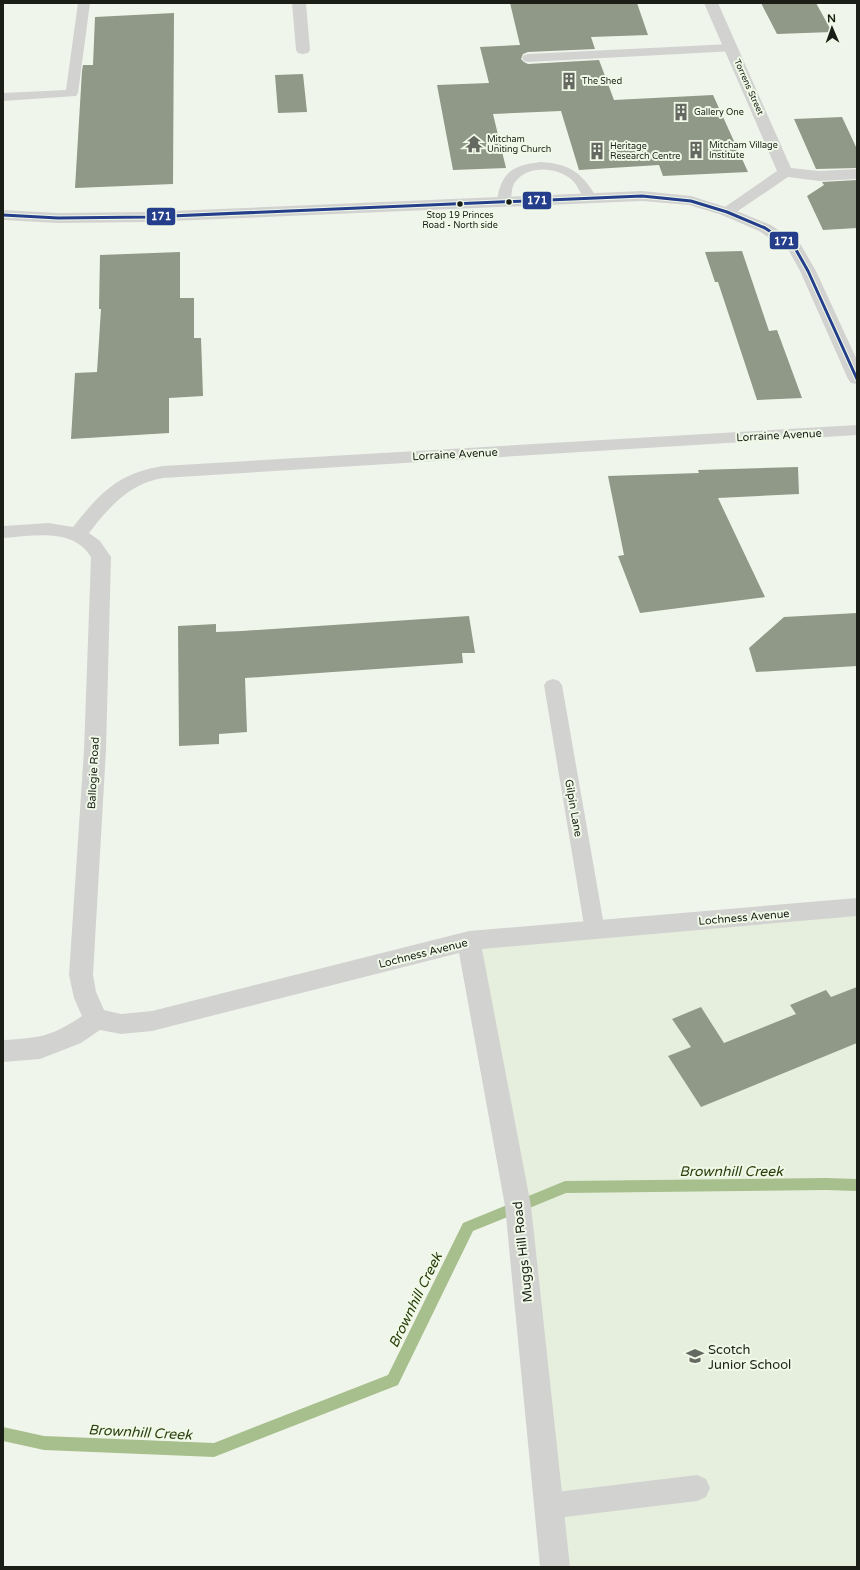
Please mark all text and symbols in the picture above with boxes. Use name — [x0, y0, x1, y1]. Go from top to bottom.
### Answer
north arrow — [812, 8, 852, 48]
text: N — [827, 12, 836, 25]
street label: Torrens Street — [731, 58, 766, 117]
building icon: The Shed — [559, 71, 579, 91]
place label: The Shed — [582, 76, 622, 87]
building icon: Gallery One — [671, 102, 691, 122]
place label: Gallery One — [694, 107, 744, 118]
temple icon: Mitcham Uniting Church — [464, 134, 484, 154]
place label: Mitcham Uniting Church — [487, 134, 551, 155]
building icon: Mitcham Village Institute — [686, 140, 706, 160]
place label: Mitcham Village Institute — [709, 140, 778, 161]
building icon: Heritage Research Centre — [587, 141, 607, 161]
place label: Heritage Research Centre — [610, 141, 680, 162]
line badge: 171 — [522, 191, 552, 210]
text: 171 — [527, 194, 547, 207]
unlabelled marker — [504, 197, 514, 207]
marker: Stop 19 Princes Road - North side — [455, 199, 465, 209]
line badge: 171 — [146, 207, 176, 226]
text: 171 — [151, 210, 171, 223]
place label: Stop 19 Princes Road - North side — [422, 210, 498, 231]
line badge: 171 — [769, 231, 799, 250]
text: 171 — [774, 235, 794, 248]
street label: Lorraine Avenue — [736, 427, 822, 444]
street label: Lorraine Avenue — [412, 446, 498, 463]
street label: Ballogie Road — [85, 736, 102, 810]
street label: Gilpin Lane — [562, 778, 585, 838]
street label: Lochness Avenue — [698, 907, 790, 928]
street label: Lochness Avenue — [377, 936, 469, 971]
water label: Brownhill Creek — [679, 1163, 784, 1180]
street label: Muggs Hill Road — [510, 1200, 536, 1303]
water label: Brownhill Creek — [385, 1249, 446, 1351]
place label: Scotch Junior School — [708, 1342, 791, 1373]
school or university icon: Scotch Junior School — [685, 1346, 705, 1366]
water label: Brownhill Creek — [88, 1421, 194, 1444]

